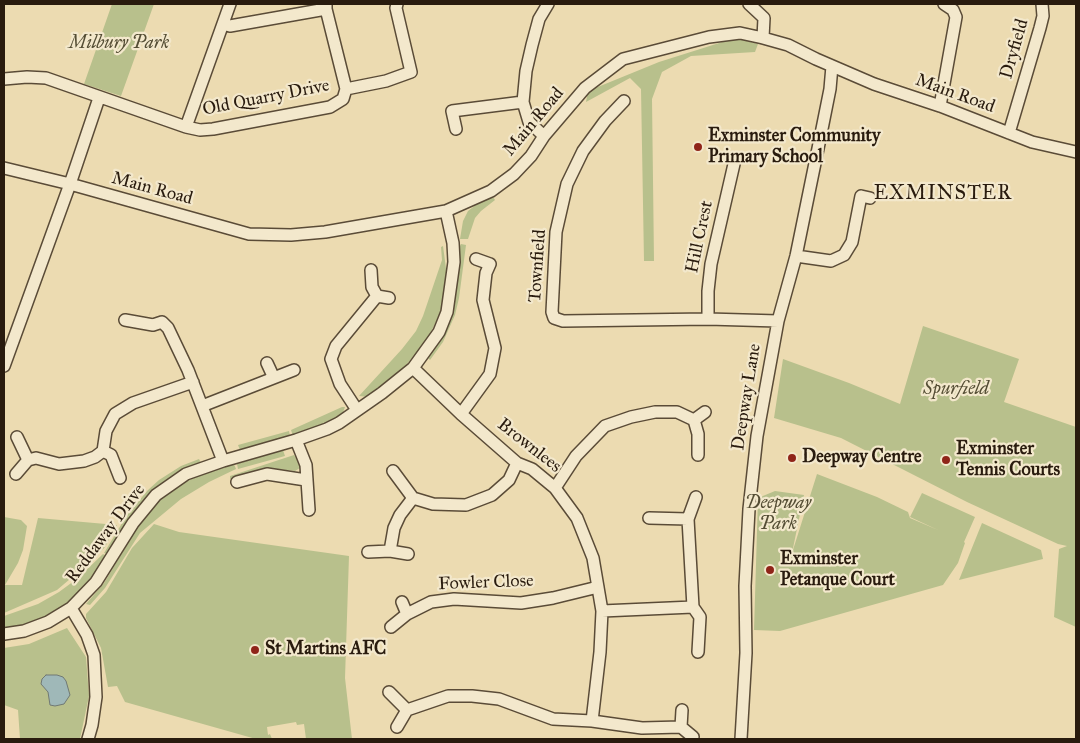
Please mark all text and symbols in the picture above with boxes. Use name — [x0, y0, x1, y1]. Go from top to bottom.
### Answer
street label: Dryfield — [996, 17, 1034, 81]
park label: Milbury Park — [69, 33, 169, 55]
street label: Main Road — [912, 70, 998, 118]
street label: Old Quarry Drive — [201, 75, 331, 121]
street label: Main Road — [499, 83, 569, 161]
place label: Exminster Community Primary School — [708, 126, 880, 168]
marker: Exminster Community Primary School — [692, 141, 704, 153]
street label: Main Road — [109, 168, 195, 210]
district label: EXMINSTER — [873, 182, 1013, 206]
street label: Hill Crest — [682, 199, 718, 275]
street label: Townfield — [525, 229, 551, 303]
street label: Deepway Lane — [728, 342, 766, 452]
park label: Spurfield — [923, 379, 989, 401]
street label: Brownlees — [493, 414, 565, 478]
place label: Exminster Tennis Courts — [956, 439, 1060, 482]
place label: Deepway Centre — [802, 447, 921, 469]
marker: Deepway Centre — [786, 452, 798, 464]
marker: Exminster Tennis Courts — [940, 454, 952, 466]
street label: Reddaway Drive — [62, 480, 150, 588]
park label: Deepway Park — [745, 493, 811, 536]
place label: Exminster Petanque Court — [780, 549, 895, 592]
marker: Exminster Petanque Court — [764, 564, 776, 576]
street label: Fowler Close — [438, 571, 534, 595]
place label: St Martins AFC — [265, 639, 386, 661]
marker: St Martins AFC — [249, 644, 261, 656]

